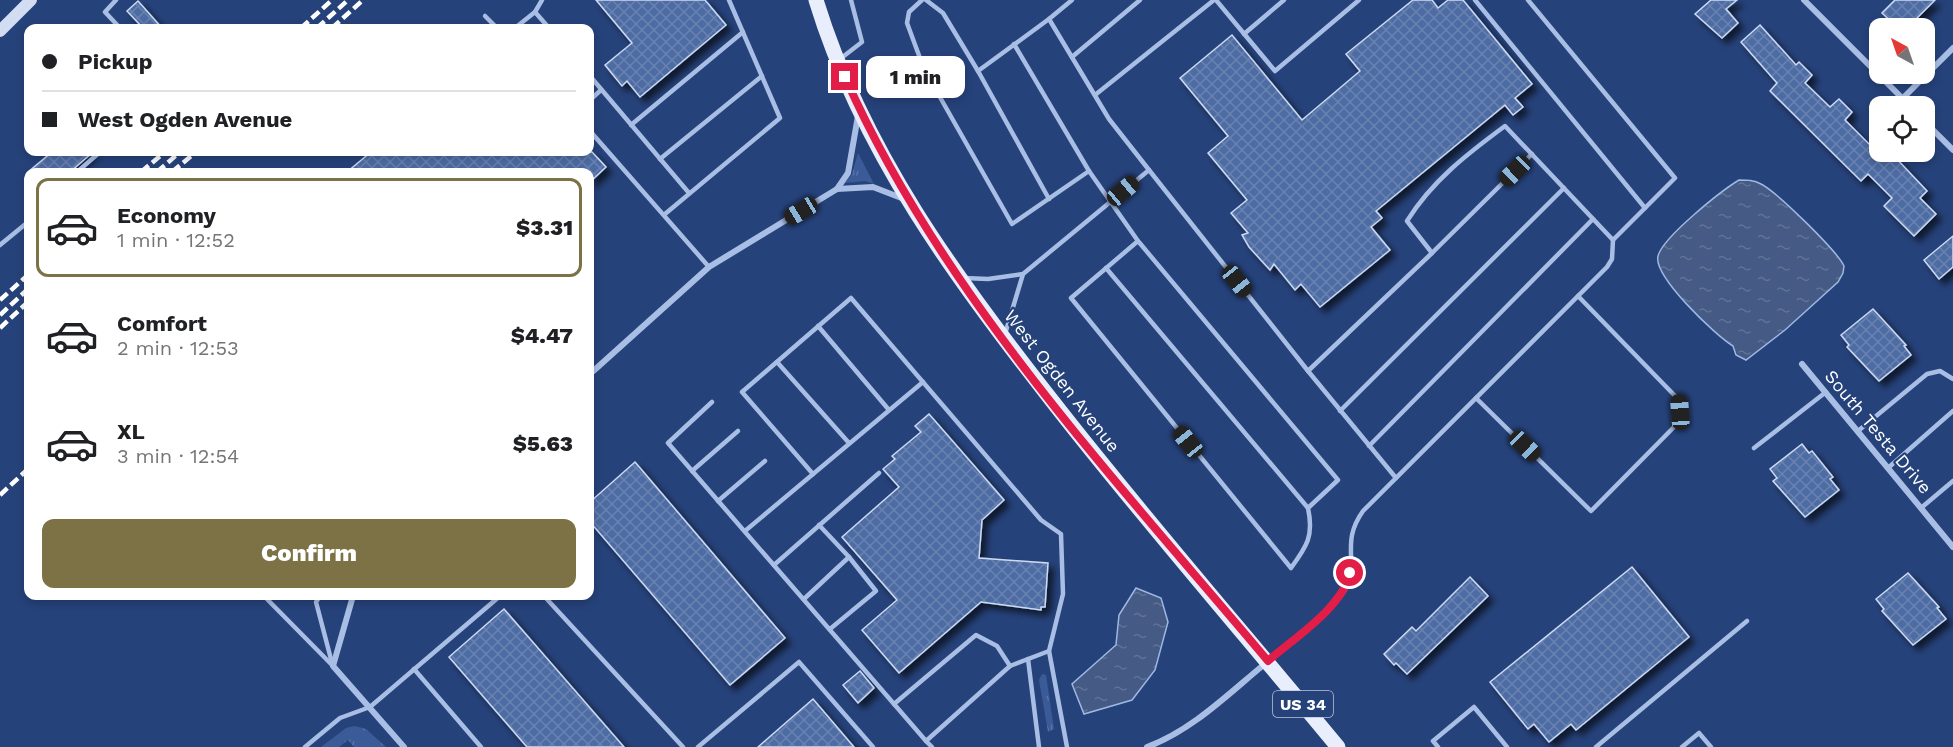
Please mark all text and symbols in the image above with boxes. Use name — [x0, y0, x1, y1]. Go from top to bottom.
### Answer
north arrow — [1869, 18, 1935, 84]
map controls — [1869, 18, 1935, 162]
text: Pickup — [78, 49, 153, 74]
callout: 1 min — [866, 56, 965, 98]
route end — [831, 63, 858, 90]
text: 1 min — [890, 65, 941, 89]
button: locate — [1869, 96, 1935, 162]
text: West Ogden Avenue — [78, 107, 292, 132]
car — [1496, 152, 1534, 190]
car — [1103, 173, 1143, 209]
car — [781, 194, 821, 228]
icon: car — [45, 201, 99, 255]
text: Economy — [117, 203, 216, 228]
text: $3.31 — [516, 215, 573, 240]
text: 1 min · 12:52 — [117, 228, 235, 252]
car — [1219, 261, 1255, 301]
street label: West Ogden Avenue — [1000, 305, 1125, 456]
icon: car — [45, 309, 99, 363]
text: Comfort — [117, 311, 207, 336]
text: $4.47 — [511, 323, 573, 348]
text: 2 min · 12:53 — [117, 336, 239, 360]
street label: South Testa Drive — [1821, 366, 1936, 498]
car — [1670, 393, 1690, 431]
icon: car — [45, 417, 99, 471]
text: XL — [117, 419, 145, 444]
car — [1170, 422, 1206, 462]
car — [1506, 427, 1544, 465]
text: $5.63 — [513, 431, 573, 456]
text: 3 min · 12:54 — [117, 444, 239, 468]
button: Confirm — [42, 519, 576, 588]
route start — [1336, 559, 1363, 586]
road number: US 34 — [1273, 691, 1333, 717]

